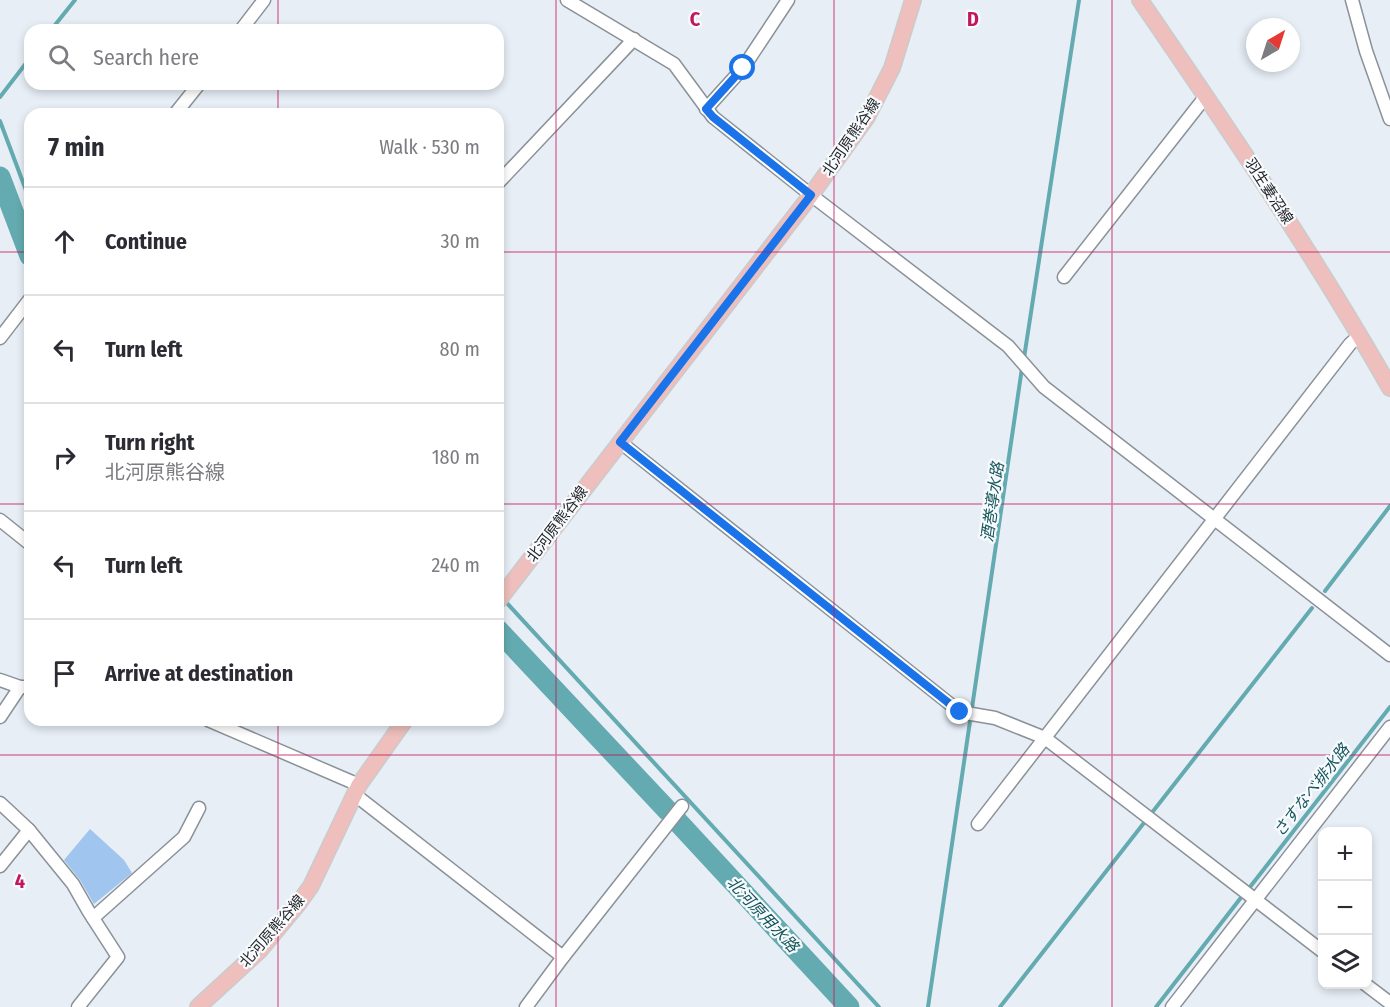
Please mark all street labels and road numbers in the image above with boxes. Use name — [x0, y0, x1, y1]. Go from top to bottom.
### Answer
street label: 北河原熊谷線 — [818, 95, 884, 179]
street label: 羽生妻沼線 — [1241, 155, 1297, 227]
street label: 北河原熊谷線 — [523, 483, 591, 565]
street label: 北河原熊谷線 — [236, 891, 308, 971]

